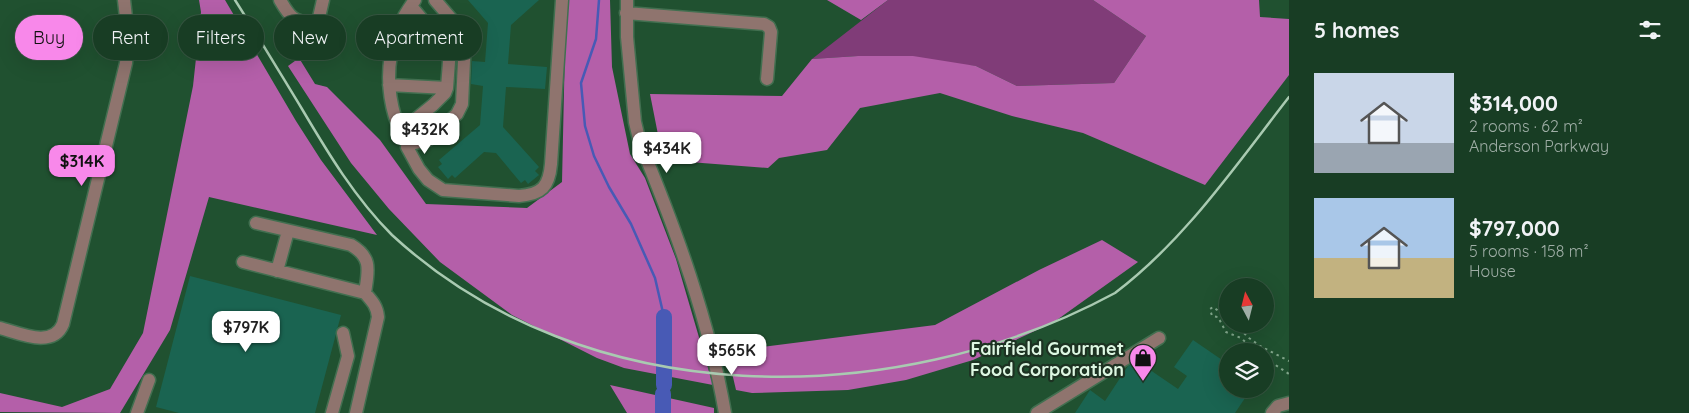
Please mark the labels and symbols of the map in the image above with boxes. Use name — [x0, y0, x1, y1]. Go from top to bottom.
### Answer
pin: $432K — [390, 112, 460, 155]
pin: $434K — [632, 132, 702, 174]
pin: $314K — [47, 144, 117, 187]
north arrow — [1219, 278, 1274, 332]
pin: $797K — [211, 310, 281, 353]
pin: $565K — [697, 334, 767, 376]
place label: Fairfield Gourmet Food Corporation — [970, 337, 1124, 381]
shop icon: Fairfield Gourmet Food Corporation — [1128, 343, 1158, 382]

